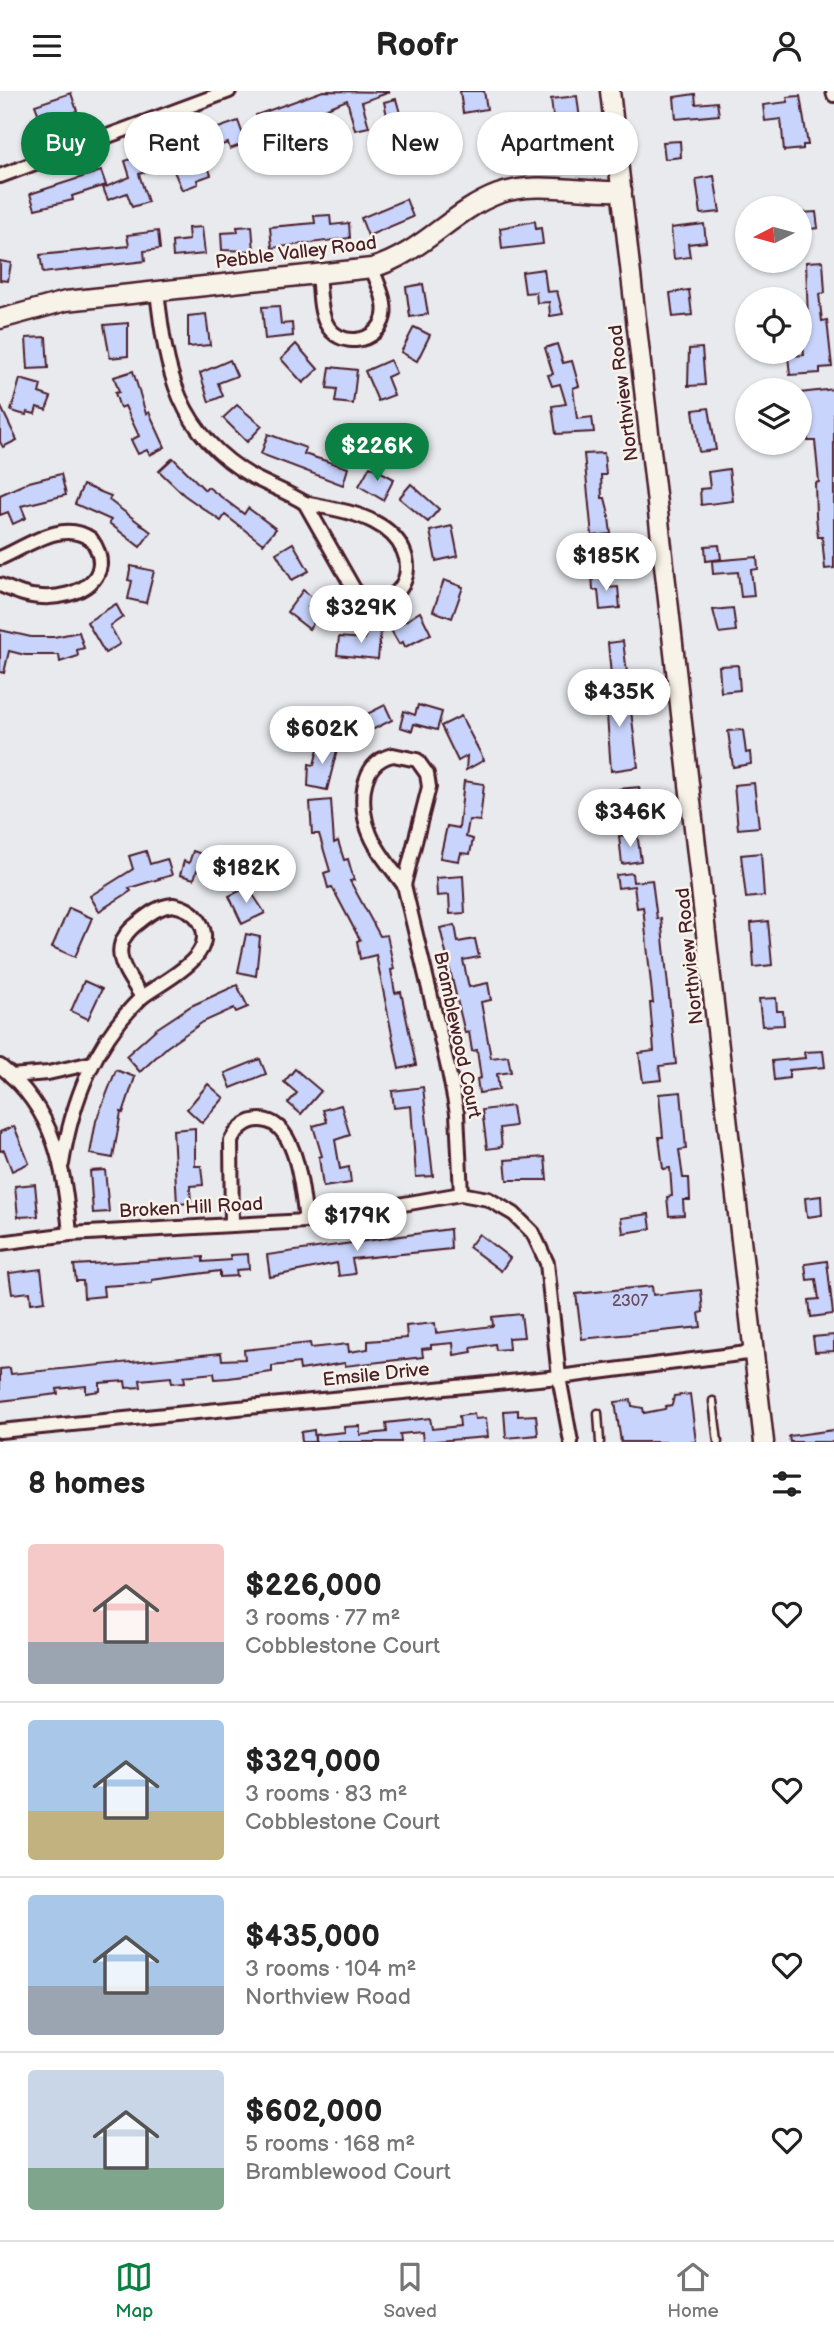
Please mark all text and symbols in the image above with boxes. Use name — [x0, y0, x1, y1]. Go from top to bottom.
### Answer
text: Roofr — [376, 26, 458, 65]
icon: menu — [28, 27, 66, 65]
icon: person — [768, 27, 806, 65]
chip: Buy — [21, 112, 110, 175]
chip: Rent — [124, 112, 224, 175]
chip: Filters — [238, 112, 353, 175]
chip: New — [367, 112, 463, 175]
chip: Apartment — [477, 112, 638, 175]
north arrow — [735, 196, 812, 273]
map controls — [735, 196, 812, 455]
street label: Pebble Valley Road — [214, 232, 378, 274]
button: locate — [735, 287, 812, 364]
street label: Northview Road — [604, 324, 644, 462]
button: layers — [735, 378, 812, 455]
pin: $226K — [328, 423, 426, 483]
text: $226K — [341, 432, 413, 460]
pin: $185K — [557, 533, 655, 593]
text: $185K — [572, 542, 640, 570]
pin: $329K — [312, 585, 410, 645]
text: $329K — [325, 594, 397, 622]
pin: $435K — [570, 669, 668, 729]
text: $435K — [583, 678, 655, 706]
pin: $602K — [273, 707, 371, 766]
text: $602K — [286, 715, 358, 743]
pin: $346K — [581, 789, 679, 849]
text: $346K — [594, 798, 666, 826]
pin: $182K — [197, 845, 295, 905]
text: $182K — [212, 854, 280, 882]
street label: Northview Road — [671, 887, 709, 1025]
street label: Bramblewood Court — [428, 949, 486, 1121]
street label: Broken Hill Road — [118, 1193, 264, 1223]
pin: $179K — [308, 1193, 406, 1253]
text: $179K — [324, 1202, 390, 1230]
house number: 2307 — [612, 1292, 648, 1311]
street label: Emsile Drive — [321, 1358, 431, 1392]
icon: filters — [768, 1465, 806, 1503]
text: 8 homes — [28, 1466, 145, 1502]
text: $226,000 — [245, 1568, 382, 1604]
icon: home — [84, 1572, 168, 1656]
icon: heart — [768, 1595, 806, 1633]
text: 3 rooms · 77 m² — [245, 1604, 401, 1632]
text: Cobblestone Court — [245, 1632, 440, 1660]
text: $329,000 — [245, 1744, 381, 1780]
icon: home — [84, 1748, 168, 1832]
icon: heart — [768, 1771, 806, 1809]
text: 3 rooms · 83 m² — [245, 1780, 407, 1808]
text: Cobblestone Court — [245, 1808, 440, 1836]
text: $435,000 — [245, 1919, 380, 1955]
icon: home — [84, 1923, 168, 2007]
icon: heart — [768, 1946, 806, 1984]
text: 3 rooms · 104 m² — [245, 1955, 416, 1983]
text: Northview Road — [245, 1983, 411, 2011]
text: $602,000 — [245, 2094, 382, 2130]
icon: home — [84, 2098, 168, 2182]
icon: heart — [768, 2121, 806, 2159]
text: 5 rooms · 168 m² — [245, 2130, 415, 2158]
text: Bramblewood Court — [245, 2158, 451, 2186]
tab: Map — [115, 2258, 153, 2323]
tab: Saved — [384, 2258, 437, 2323]
tab: Home — [667, 2258, 719, 2323]

